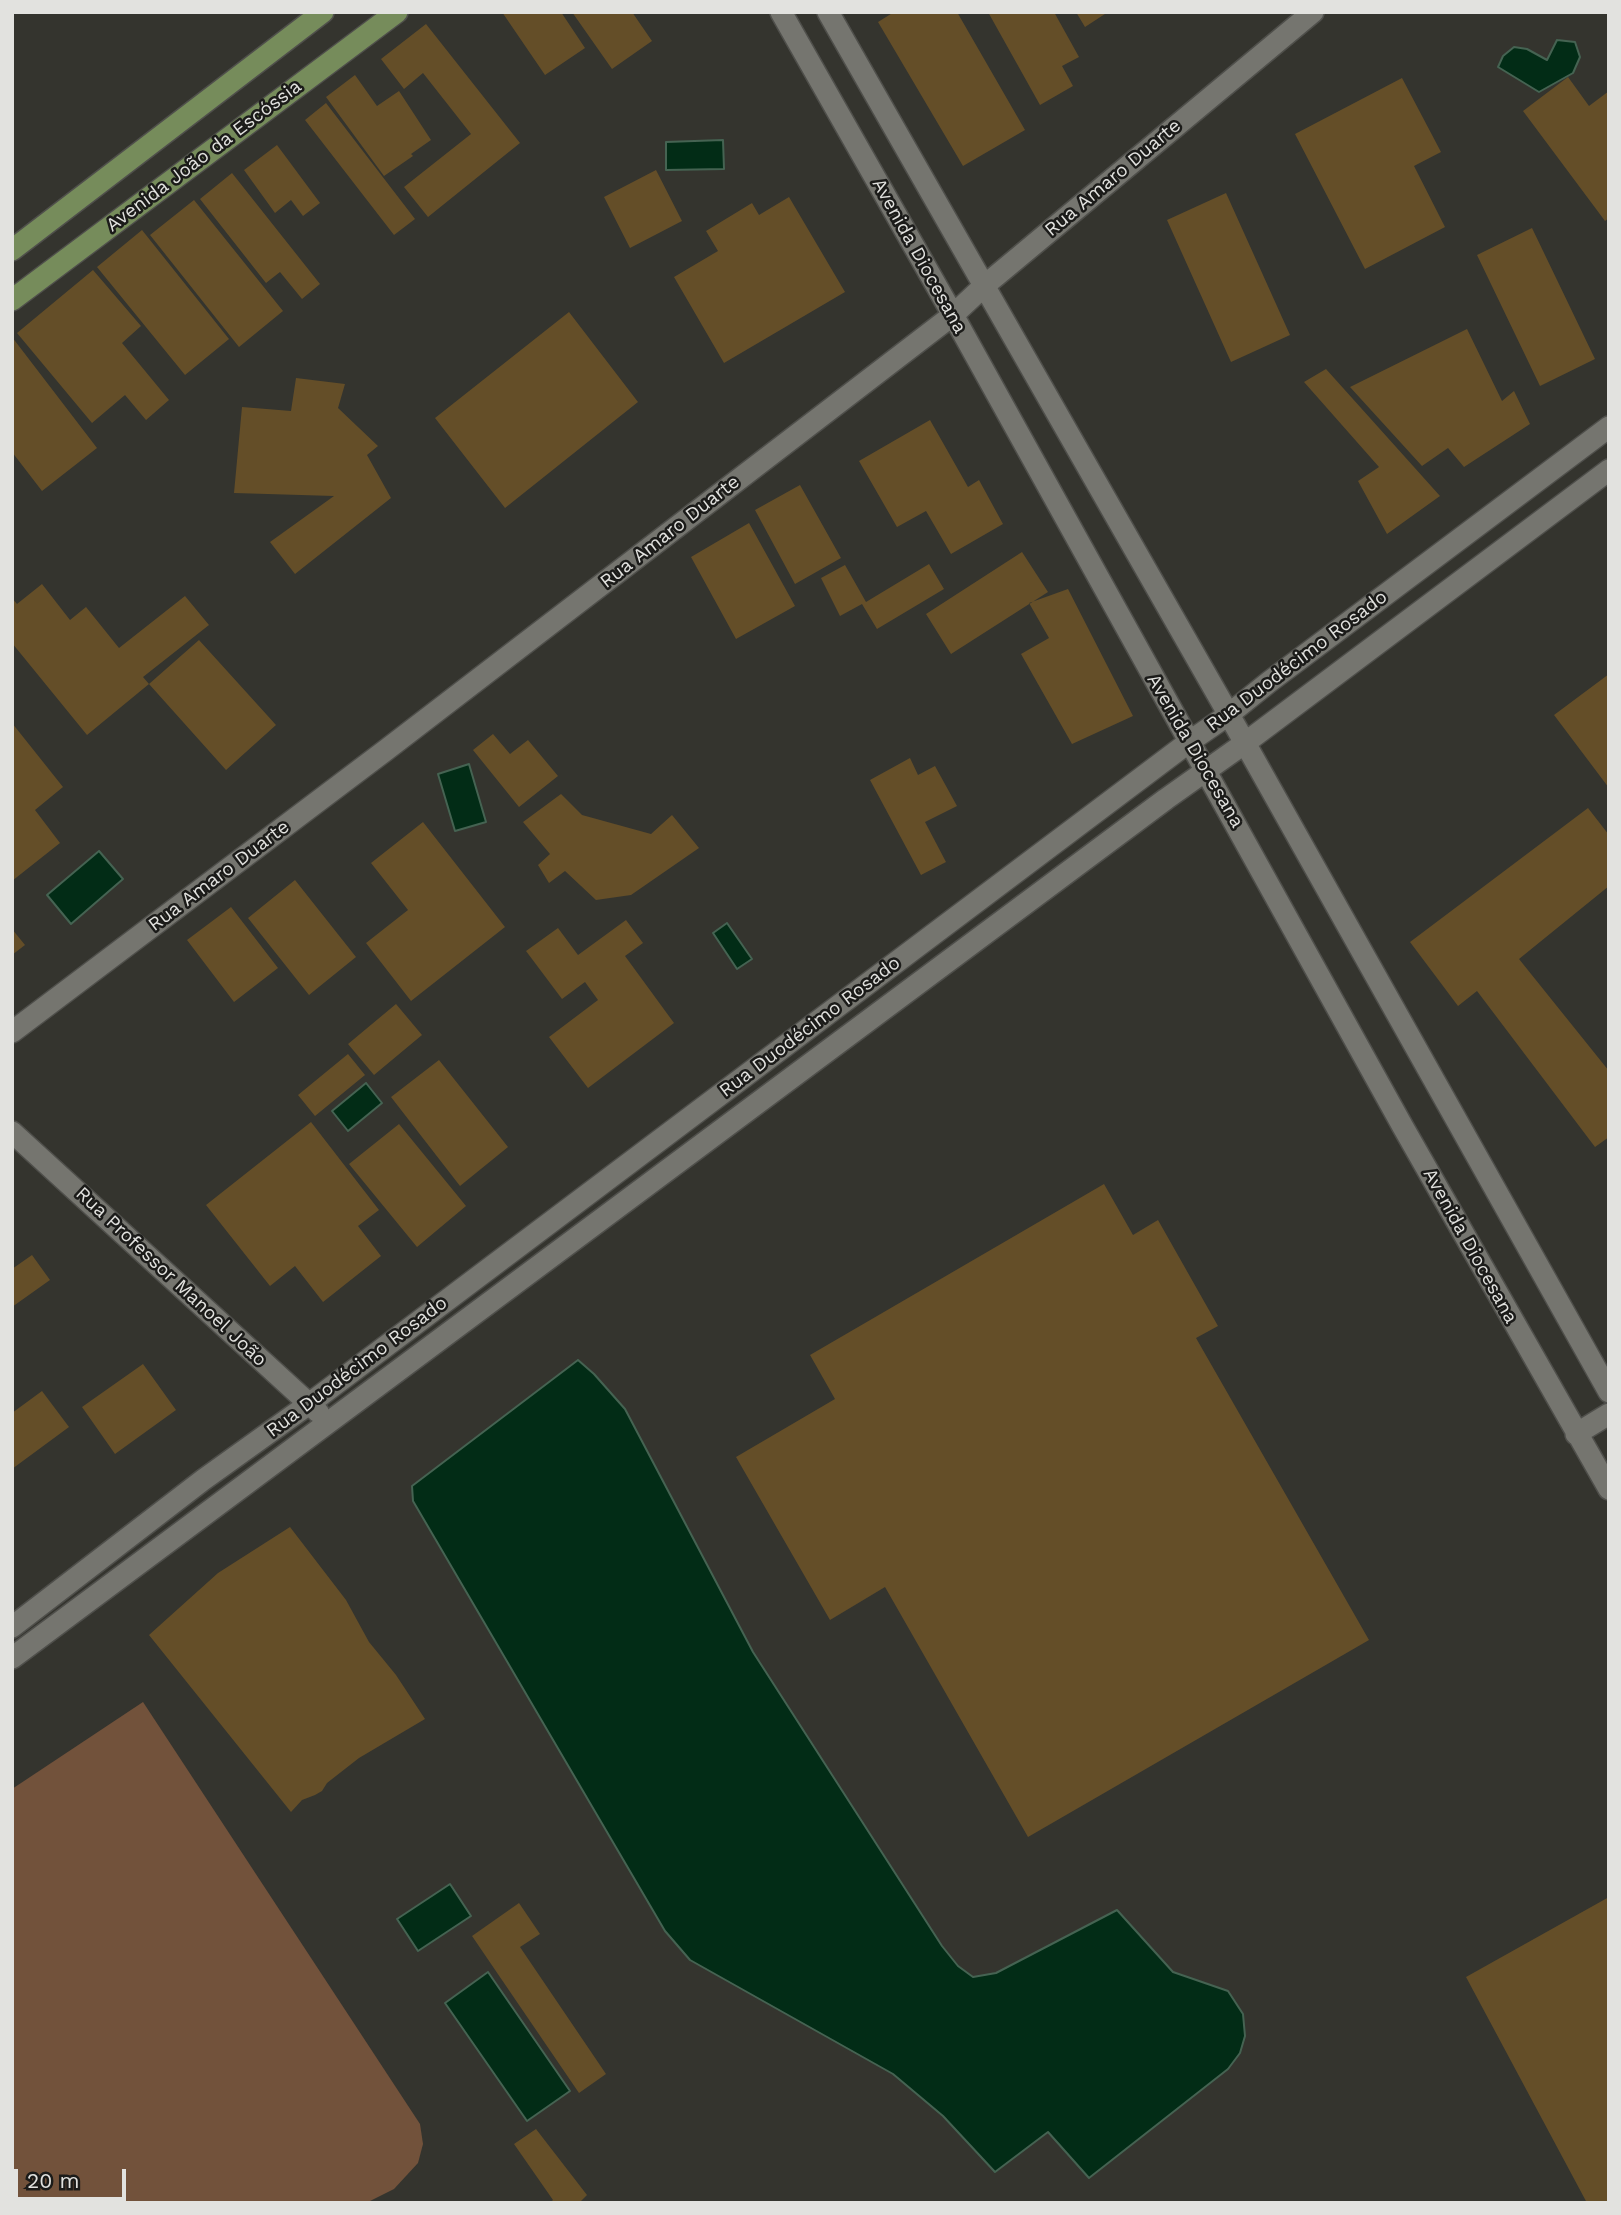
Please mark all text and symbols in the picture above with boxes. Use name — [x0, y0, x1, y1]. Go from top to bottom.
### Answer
street label: Avenida João da Escóssia — [102, 75, 306, 237]
street label: Rua Amaro Duarte — [1040, 115, 1186, 241]
street label: Avenida Diocesana — [867, 175, 971, 337]
street label: Rua Amaro Duarte — [596, 471, 744, 593]
street label: Rua Duodécimo Rosado — [1202, 586, 1392, 736]
street label: Avenida Diocesana — [1142, 670, 1248, 832]
street label: Rua Amaro Duarte — [144, 816, 294, 936]
street label: Rua Duodécimo Rosado — [715, 952, 905, 1102]
street label: Avenida Diocesana — [1418, 1165, 1522, 1327]
street label: Rua Professor Manoel João — [71, 1182, 271, 1372]
street label: Rua Duodécimo Rosado — [262, 1292, 452, 1442]
scale bar — [18, 2156, 130, 2200]
text: 20 m — [27, 2168, 79, 2193]

